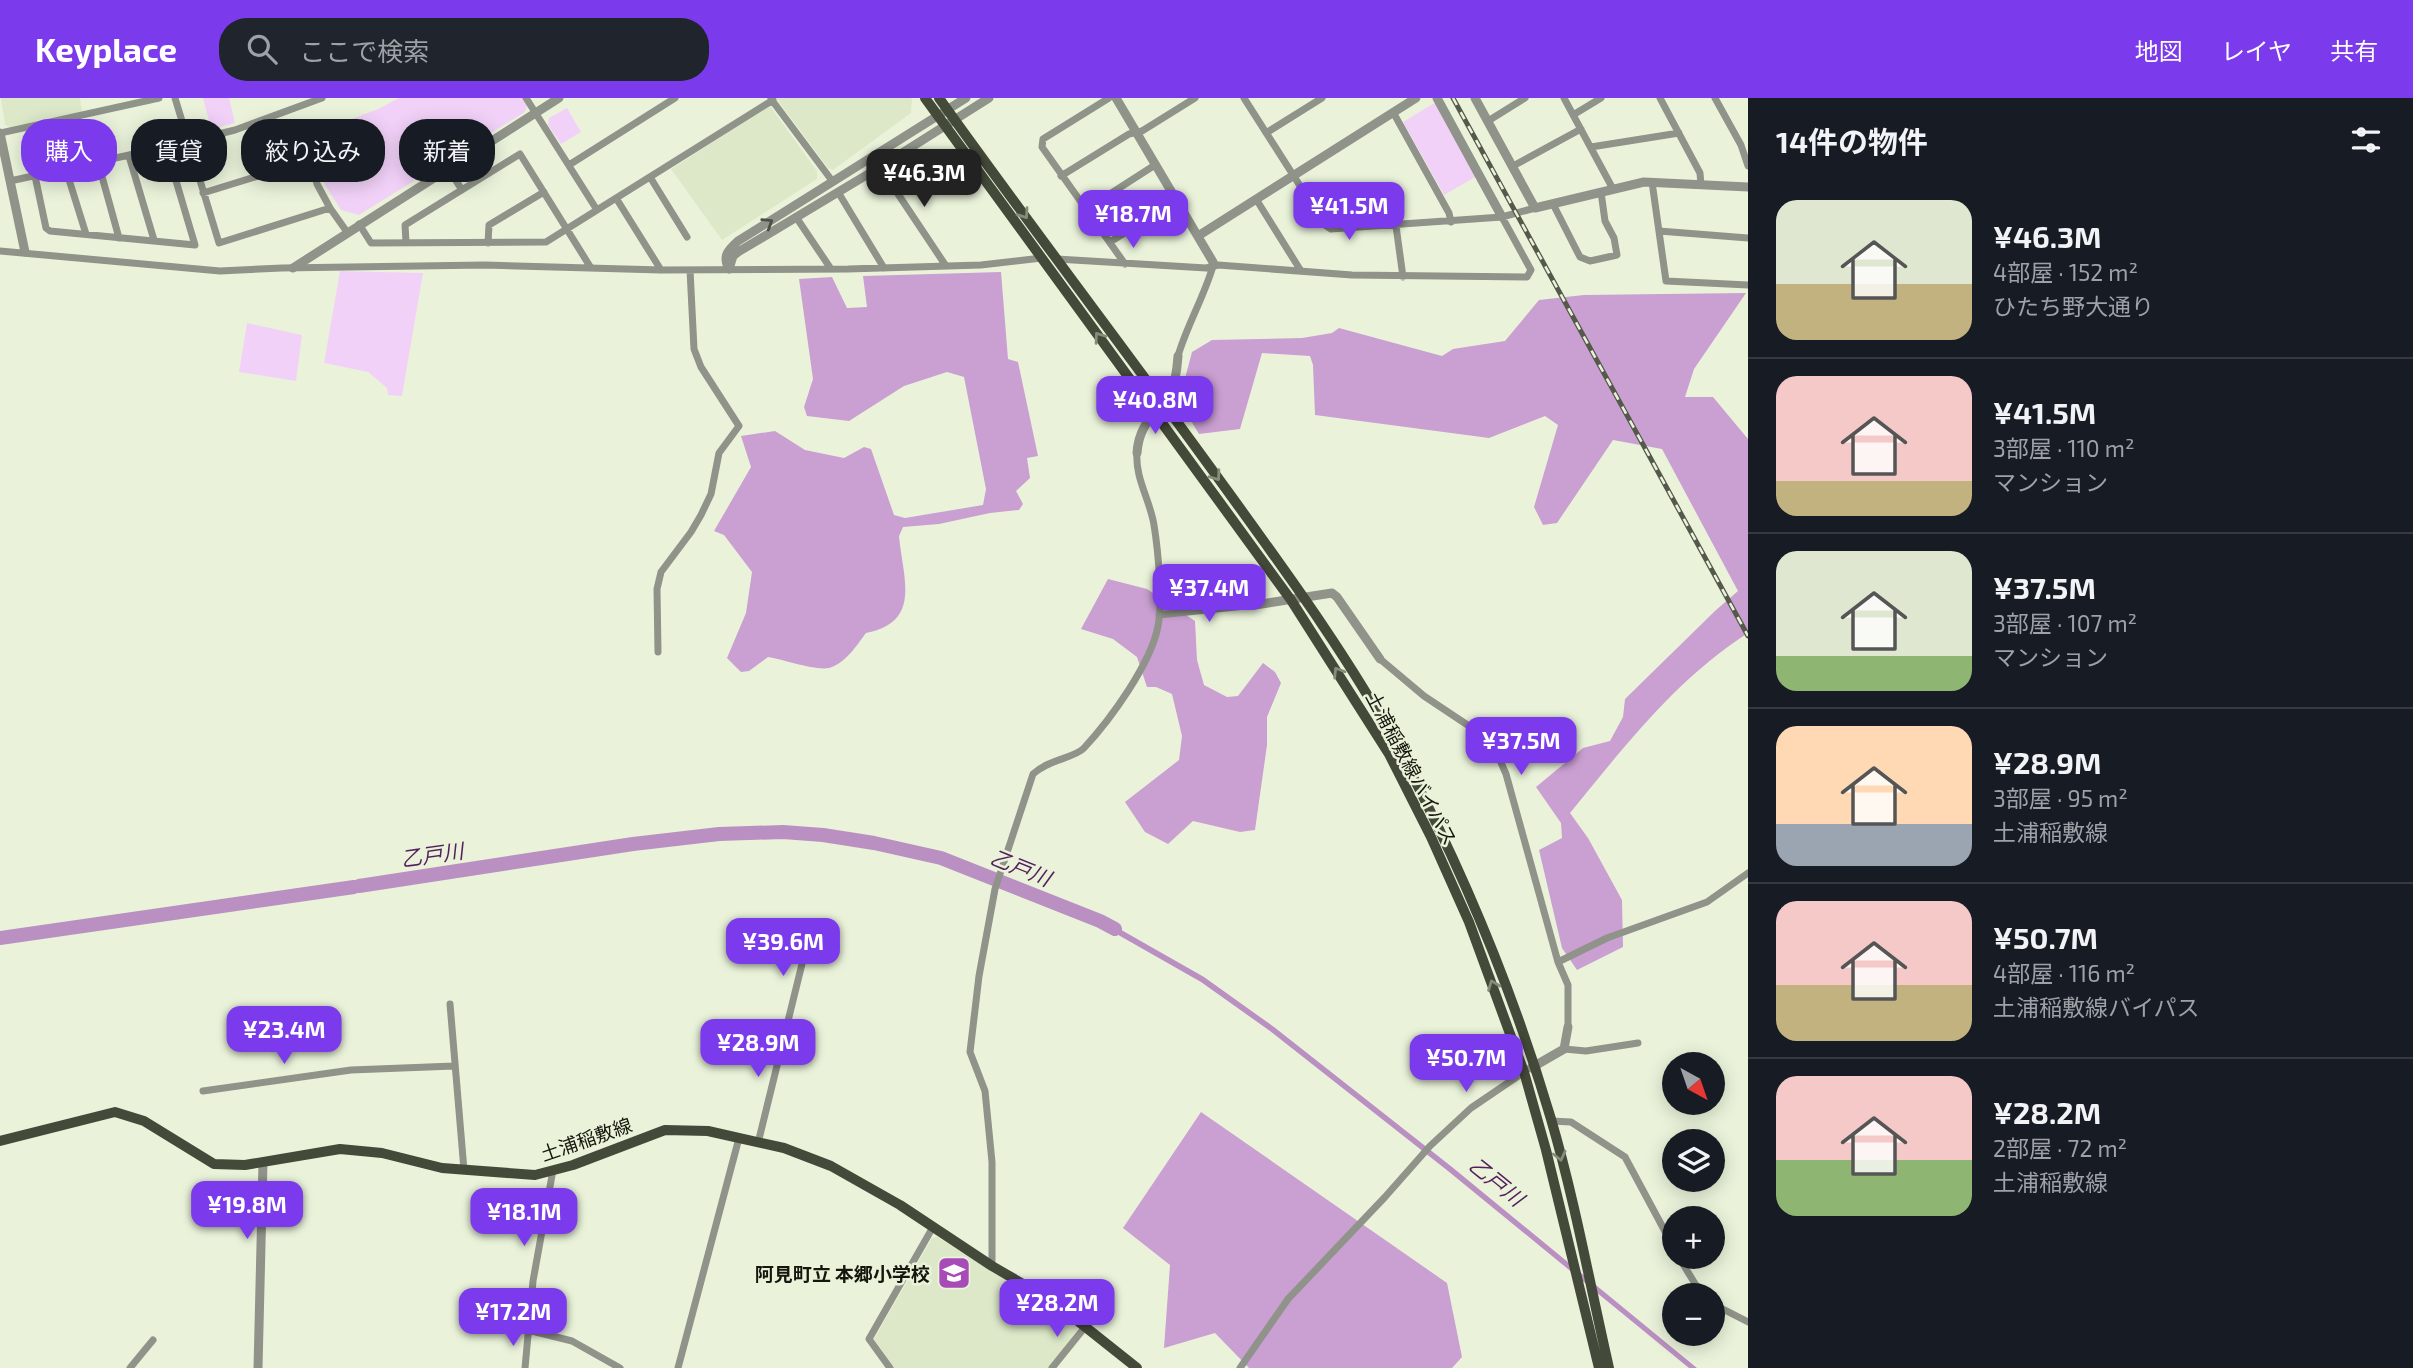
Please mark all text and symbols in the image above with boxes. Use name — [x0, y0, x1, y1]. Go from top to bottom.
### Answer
search box — [219, 18, 709, 81]
text: Keyplace — [35, 29, 177, 69]
icon: search — [243, 30, 281, 68]
text: ここで検索 — [299, 35, 429, 66]
text: 地図 — [2135, 36, 2183, 65]
text: レイヤ — [2221, 36, 2292, 65]
text: 共有 — [2330, 36, 2378, 65]
chip: 購入 — [21, 119, 117, 182]
chip: 賃貸 — [131, 119, 227, 182]
chip: 絞り込み — [241, 119, 385, 182]
chip: 新着 — [399, 119, 495, 182]
icon: filters — [2347, 121, 2385, 159]
text: 14件の物件 — [1776, 123, 1928, 159]
pin: ¥46.3M — [867, 150, 981, 209]
text: ¥46.3M — [882, 158, 966, 186]
pin: ¥41.5M — [1292, 183, 1406, 242]
pin: ¥18.7M — [1076, 190, 1190, 250]
text: ¥41.5M — [1309, 191, 1389, 219]
text: ¥18.7M — [1094, 199, 1172, 227]
one-way arrow — [1016, 206, 1028, 219]
one-way arrow — [760, 218, 773, 231]
text: ¥46.3M — [1993, 218, 2102, 254]
icon: home — [1832, 228, 1916, 312]
text: 4部屋 · 152 m² — [1993, 258, 2138, 286]
text: ひたち野大通り — [1993, 292, 2154, 320]
one-way arrow — [1095, 332, 1107, 345]
pin: ¥40.8M — [1098, 376, 1212, 436]
text: ¥40.8M — [1112, 385, 1198, 413]
text: ¥41.5M — [1993, 394, 2096, 430]
icon: home — [1832, 404, 1916, 488]
text: 3部屋 · 110 m² — [1993, 434, 2134, 462]
one-way arrow — [1208, 468, 1221, 480]
text: マンション — [1993, 468, 2108, 496]
pin: ¥37.4M — [1152, 564, 1266, 624]
text: ¥37.5M — [1993, 569, 2096, 605]
text: ¥37.4M — [1169, 573, 1249, 601]
icon: home — [1832, 579, 1916, 663]
text: 3部屋 · 107 m² — [1993, 609, 2137, 637]
text: マンション — [1993, 643, 2108, 671]
one-way arrow — [1334, 666, 1347, 679]
street label: 土浦稲敷線バイパス — [1362, 687, 1462, 849]
pin: ¥37.5M — [1464, 718, 1578, 777]
text: ¥37.5M — [1482, 726, 1560, 754]
text: ¥28.9M — [1993, 744, 2102, 780]
icon: home — [1832, 754, 1916, 838]
text: 3部屋 · 95 m² — [1993, 784, 2128, 812]
text: 土浦稲敷線 — [1993, 818, 2108, 846]
water label: 乙戸川 — [399, 837, 467, 871]
water label: 乙戸川 — [987, 844, 1057, 891]
pin: ¥39.6M — [726, 918, 840, 978]
text: ¥50.7M — [1993, 919, 2098, 955]
text: ¥39.6M — [742, 927, 824, 955]
icon: home — [1832, 929, 1916, 1013]
text: 4部屋 · 116 m² — [1993, 959, 2135, 987]
one-way arrow — [1487, 979, 1501, 991]
text: 土浦稲敷線バイパス — [1993, 993, 2200, 1021]
pin: ¥23.4M — [227, 1006, 341, 1066]
text: ¥23.4M — [243, 1015, 325, 1043]
pin: ¥28.9M — [701, 1020, 815, 1079]
text: ¥28.9M — [716, 1028, 800, 1056]
pin: ¥50.7M — [1409, 1034, 1523, 1094]
text: ¥50.7M — [1426, 1043, 1506, 1071]
north arrow — [1662, 1052, 1726, 1115]
map controls — [1662, 1052, 1725, 1346]
text: ¥28.2M — [1993, 1094, 2101, 1130]
icon: home — [1832, 1104, 1916, 1188]
street label: 土浦稲敷線 — [537, 1113, 635, 1165]
button: layers — [1662, 1129, 1725, 1192]
text: 2部屋 · 72 m² — [1993, 1134, 2127, 1162]
one-way arrow — [1552, 1150, 1566, 1162]
water label: 乙戸川 — [1465, 1151, 1531, 1212]
text: 土浦稲敷線 — [1993, 1168, 2108, 1196]
pin: ¥19.8M — [190, 1182, 304, 1241]
pin: ¥18.1M — [467, 1188, 581, 1248]
text: ¥19.8M — [207, 1190, 287, 1218]
text: ¥18.1M — [486, 1197, 562, 1225]
button: + — [1662, 1206, 1725, 1269]
school or university icon: 阿見町立 本郷小学校 — [935, 1254, 973, 1292]
place label: 阿見町立 本郷小学校 — [755, 1262, 930, 1285]
pin: ¥28.2M — [1000, 1280, 1114, 1339]
button: − — [1662, 1283, 1725, 1346]
pin: ¥17.2M — [456, 1288, 570, 1348]
text: ¥28.2M — [1016, 1288, 1098, 1316]
text: ¥17.2M — [475, 1297, 551, 1325]

